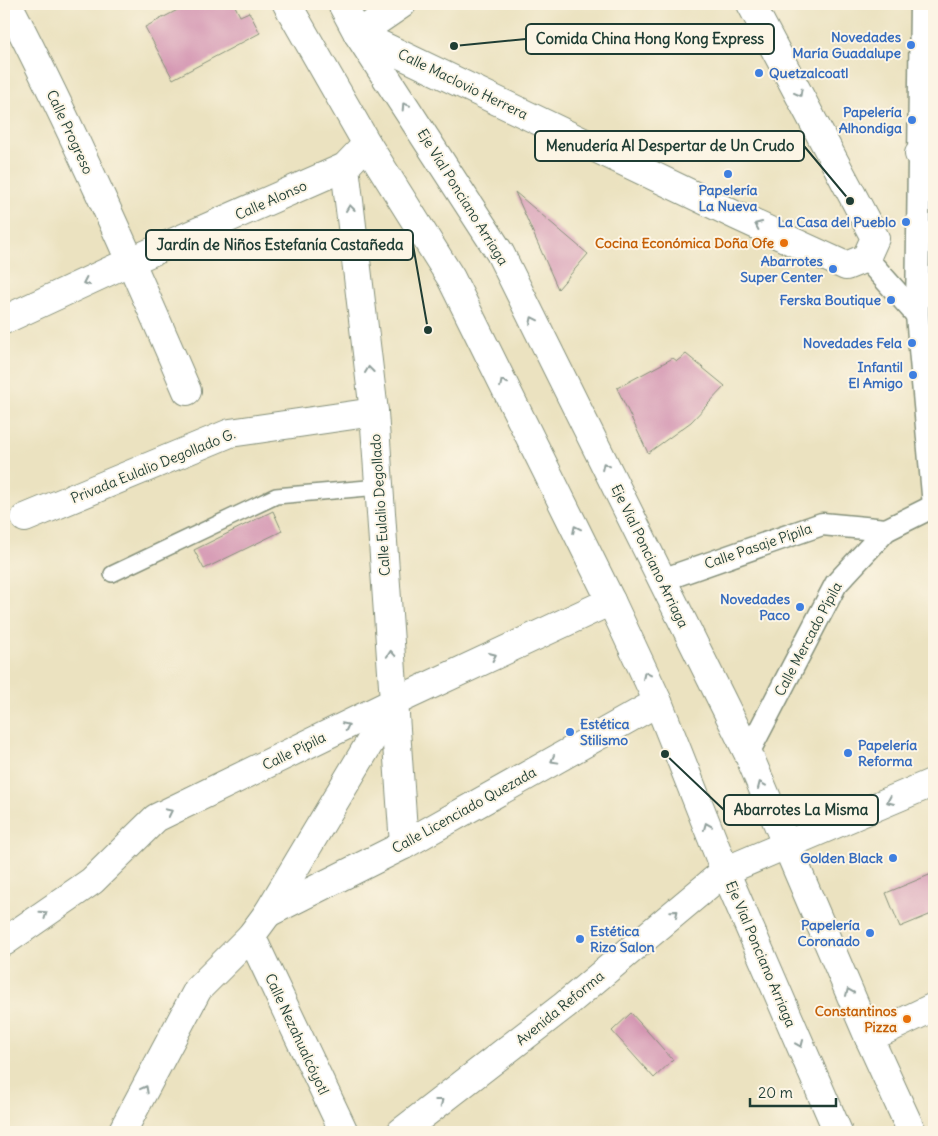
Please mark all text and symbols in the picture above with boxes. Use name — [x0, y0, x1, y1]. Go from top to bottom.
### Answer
callout: Comida China Hong Kong Express — [526, 24, 774, 54]
place label: Novedades María Guadalupe — [792, 28, 902, 62]
text: Comida China Hong Kong Express — [536, 29, 764, 49]
marker: Novedades María Guadalupe — [905, 39, 917, 51]
street label: Calle Maclovio Herrera — [395, 45, 531, 123]
place label: Quetzalcoatl — [769, 64, 848, 82]
marker: Quetzalcoatl — [753, 67, 765, 79]
street label: Calle Progreso — [43, 87, 97, 177]
one-way arrow — [793, 88, 803, 97]
one-way arrow — [402, 103, 411, 112]
place label: Papelería Alhondiga — [839, 103, 902, 137]
marker: Papelería Alhondiga — [906, 114, 918, 126]
street label: Eje Vial Ponciano Arriaga — [414, 125, 512, 269]
callout: Menudería Al Despertar de Un Crudo — [535, 131, 804, 161]
text: Menudería Al Despertar de Un Crudo — [546, 136, 795, 156]
marker: Papelería La Nueva — [722, 168, 734, 180]
street label: Calle Alonso — [232, 176, 310, 224]
place label: Papelería La Nueva — [698, 181, 758, 215]
one-way arrow — [345, 204, 356, 212]
place label: La Casa del Pueblo — [777, 213, 896, 231]
marker: La Casa del Pueblo — [900, 216, 912, 228]
one-way arrow — [754, 221, 763, 232]
callout: Jardín de Niños Estefanía Castañeda — [146, 230, 413, 260]
place label: Cocina Económica Doña Ofe — [595, 234, 774, 252]
text: Jardín de Niños Estefanía Castañeda — [156, 235, 404, 254]
marker: Cocina Económica Doña Ofe — [778, 237, 790, 249]
place label: Abarrotes Super Center — [740, 252, 824, 286]
marker: Abarrotes Super Center — [827, 263, 839, 275]
one-way arrow — [83, 275, 92, 285]
place label: Ferska Boutique — [779, 291, 881, 309]
marker: Ferska Boutique — [885, 294, 897, 306]
one-way arrow — [529, 316, 539, 325]
place label: Novedades Fela — [803, 334, 902, 352]
marker: Novedades Fela — [906, 337, 918, 349]
place label: Infantil El Amigo — [848, 358, 903, 392]
one-way arrow — [364, 365, 375, 373]
marker: Infantil El Amigo — [907, 369, 919, 381]
one-way arrow — [499, 380, 509, 389]
street label: Privada Eulalio Degollado G. — [68, 425, 238, 507]
street label: Calle Eulalio Degollado — [366, 433, 394, 577]
one-way arrow — [601, 462, 612, 471]
street label: Eje Vial Ponciano Arriaga — [607, 481, 693, 631]
street label: Calle Pasaje Pípila — [702, 519, 814, 573]
one-way arrow — [572, 525, 582, 534]
street label: Calle Mercado Pípila — [770, 579, 846, 699]
place label: Novedades Paco — [720, 590, 791, 624]
marker: Novedades Paco — [794, 601, 806, 613]
one-way arrow — [385, 650, 396, 658]
one-way arrow — [488, 652, 497, 662]
one-way arrow — [641, 671, 652, 680]
place label: Estética Stilismo — [580, 715, 630, 749]
one-way arrow — [341, 722, 350, 732]
marker: Estética Stilismo — [564, 726, 576, 738]
street label: Calle Pípila — [259, 728, 329, 774]
place label: Papelería Reforma — [858, 736, 917, 770]
marker: Papelería Reforma — [842, 747, 854, 759]
one-way arrow — [551, 754, 560, 764]
street label: Calle Licenciado Quezada — [389, 763, 539, 857]
one-way arrow — [757, 781, 768, 790]
callout: Abarrotes La Misma — [724, 795, 878, 825]
one-way arrow — [886, 795, 895, 806]
text: Abarrotes La Misma — [734, 800, 869, 819]
one-way arrow — [164, 807, 173, 818]
one-way arrow — [703, 822, 713, 831]
place label: Golden Black — [800, 849, 883, 867]
marker: Golden Black — [887, 852, 899, 864]
street label: Eje Vial Ponciano Arriaga — [722, 878, 800, 1030]
one-way arrow — [670, 909, 679, 918]
one-way arrow — [38, 911, 48, 920]
place label: Papelería Coronado — [797, 916, 860, 950]
place label: Estética Rizo Salon — [590, 922, 655, 956]
marker: Papelería Coronado — [864, 927, 876, 939]
marker: Estética Rizo Salon — [574, 933, 586, 945]
street label: Avenida Reforma — [512, 967, 608, 1049]
street label: Calle Nezahualcóyotl — [261, 971, 333, 1097]
one-way arrow — [845, 988, 855, 997]
place label: Constantinos Pizza — [815, 1002, 898, 1036]
marker: Constantinos Pizza — [901, 1013, 913, 1025]
one-way arrow — [793, 1039, 804, 1048]
scale bar — [750, 1076, 837, 1108]
text: 20 m — [758, 1083, 793, 1102]
one-way arrow — [139, 1085, 149, 1094]
one-way arrow — [434, 1100, 443, 1108]

